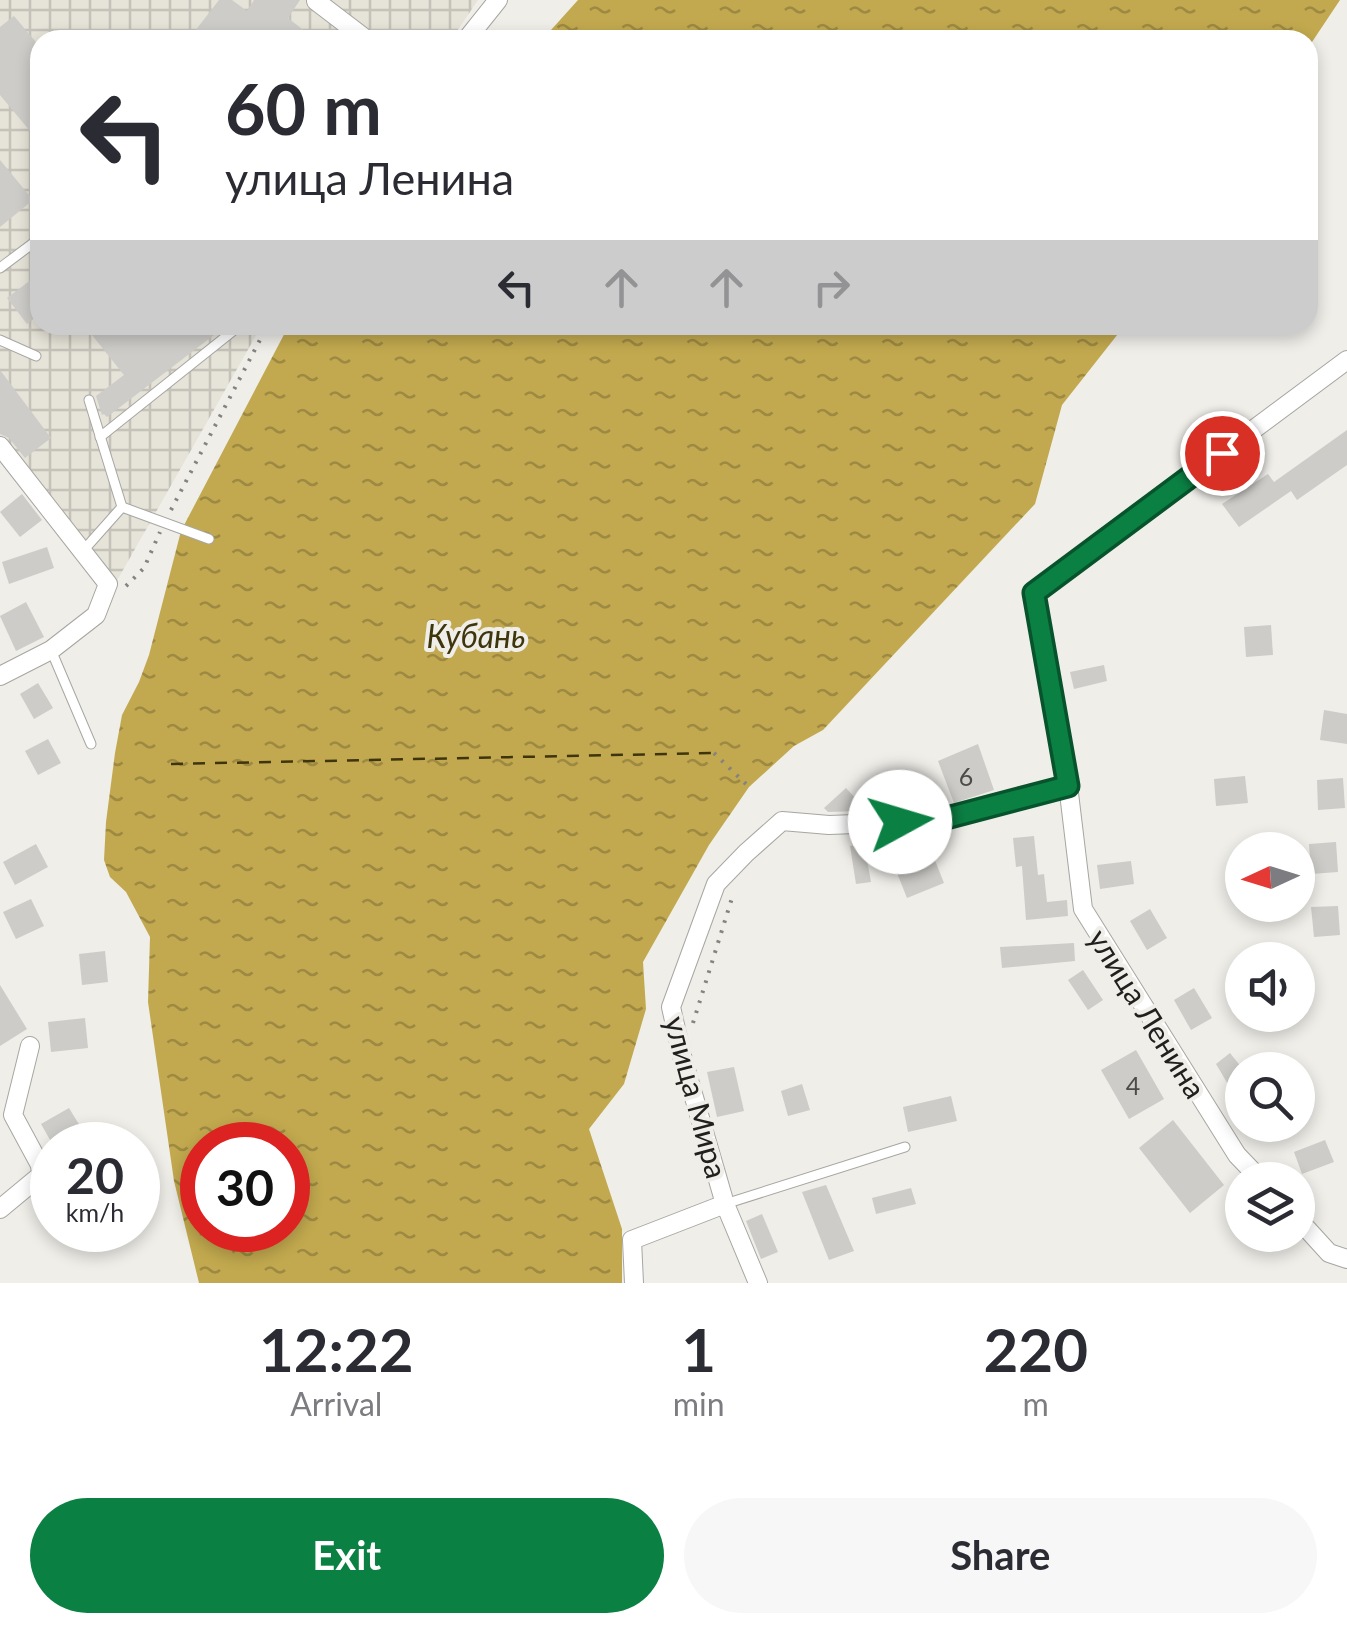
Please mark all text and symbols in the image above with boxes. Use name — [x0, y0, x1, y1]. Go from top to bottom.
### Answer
text: 60 m — [225, 66, 382, 150]
icon: left — [60, 70, 190, 200]
text: улица Ленина — [225, 151, 514, 205]
icon: left — [489, 260, 544, 315]
icon: ahead — [594, 260, 649, 315]
icon: ahead — [699, 260, 754, 315]
icon: right — [804, 260, 859, 315]
pin — [1180, 411, 1265, 496]
icon: arrive — [1195, 426, 1250, 481]
water label: Кубань — [427, 616, 525, 655]
house number: 6 — [959, 761, 973, 791]
position arrow — [848, 770, 952, 874]
north arrow — [1225, 832, 1315, 922]
map controls — [1225, 832, 1315, 1252]
street label: улица Ленина — [1082, 922, 1214, 1104]
button: sound — [1225, 942, 1315, 1032]
street label: улица Мира — [658, 1012, 736, 1182]
button: search — [1225, 1052, 1315, 1142]
house number: 4 — [1126, 1070, 1140, 1100]
speed limit sign: 30 — [180, 1122, 310, 1252]
text: 20 — [66, 1145, 124, 1205]
button: layers — [1225, 1162, 1315, 1252]
text: km/h — [66, 1197, 124, 1227]
text: 12:22 — [259, 1313, 414, 1385]
text: 1 — [681, 1313, 716, 1385]
text: 220 — [984, 1313, 1088, 1385]
text: Arrival — [290, 1384, 382, 1423]
text: min — [673, 1384, 725, 1423]
text: m — [1023, 1384, 1049, 1423]
button: Exit — [30, 1498, 664, 1613]
button: Share — [684, 1498, 1317, 1613]

